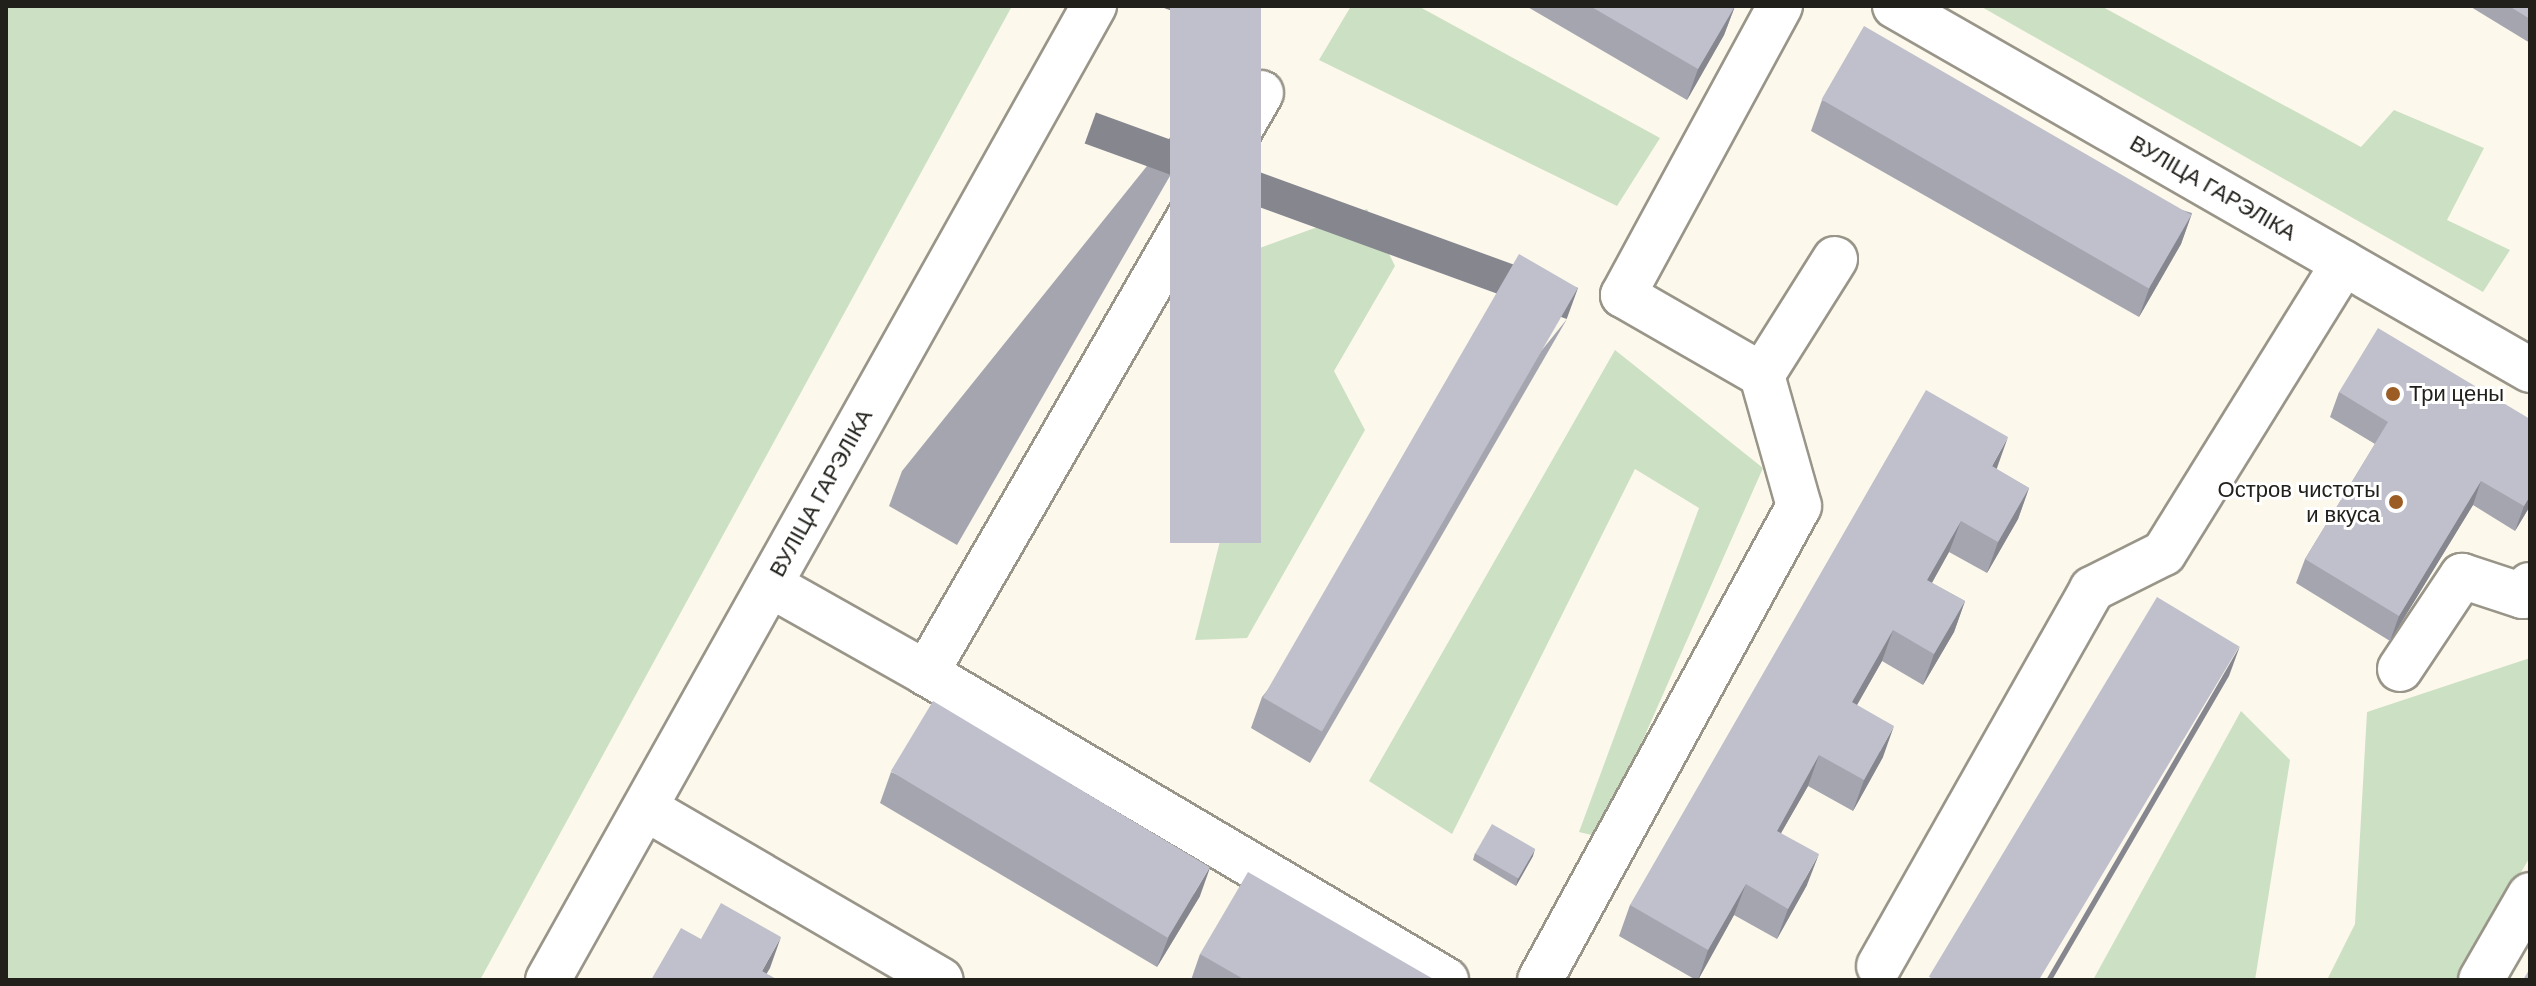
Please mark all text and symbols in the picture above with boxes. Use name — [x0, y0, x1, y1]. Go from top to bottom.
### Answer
street label: ВУЛІЦА ГАРЭЛІКА — [2125, 130, 2301, 246]
place label: Три цены — [2409, 381, 2504, 407]
marker: Три цены — [2384, 385, 2402, 403]
street label: ВУЛІЦА ГАРЭЛІКА — [764, 405, 878, 581]
place label: Остров чистоты и вкуса — [2218, 476, 2380, 528]
marker: Остров чистоты и вкуса — [2387, 493, 2405, 511]

